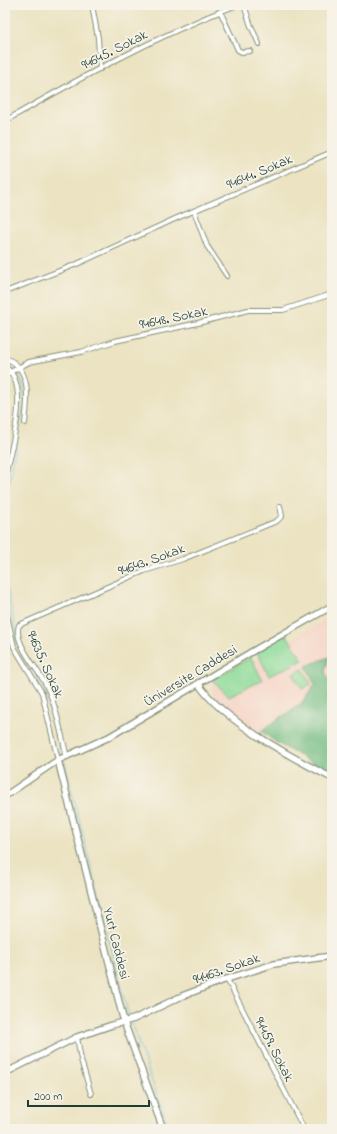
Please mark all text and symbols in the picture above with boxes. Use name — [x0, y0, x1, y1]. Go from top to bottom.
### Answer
street label: 94645. Sokak — [78, 24, 152, 76]
street label: 94644. Sokak — [223, 149, 297, 196]
street label: 94648. Sokak — [137, 301, 210, 336]
street label: 94643. Sokak — [115, 538, 189, 582]
street label: 94635. Sokak — [20, 627, 69, 703]
street label: Üniversite Caddesi — [140, 640, 241, 713]
street label: Yurt Caddesi — [96, 905, 135, 982]
street label: 94463. Sokak — [190, 948, 264, 991]
street label: 94459. Sokak — [248, 1014, 299, 1086]
scale bar — [28, 1082, 149, 1108]
text: 200 m — [34, 1088, 63, 1106]

